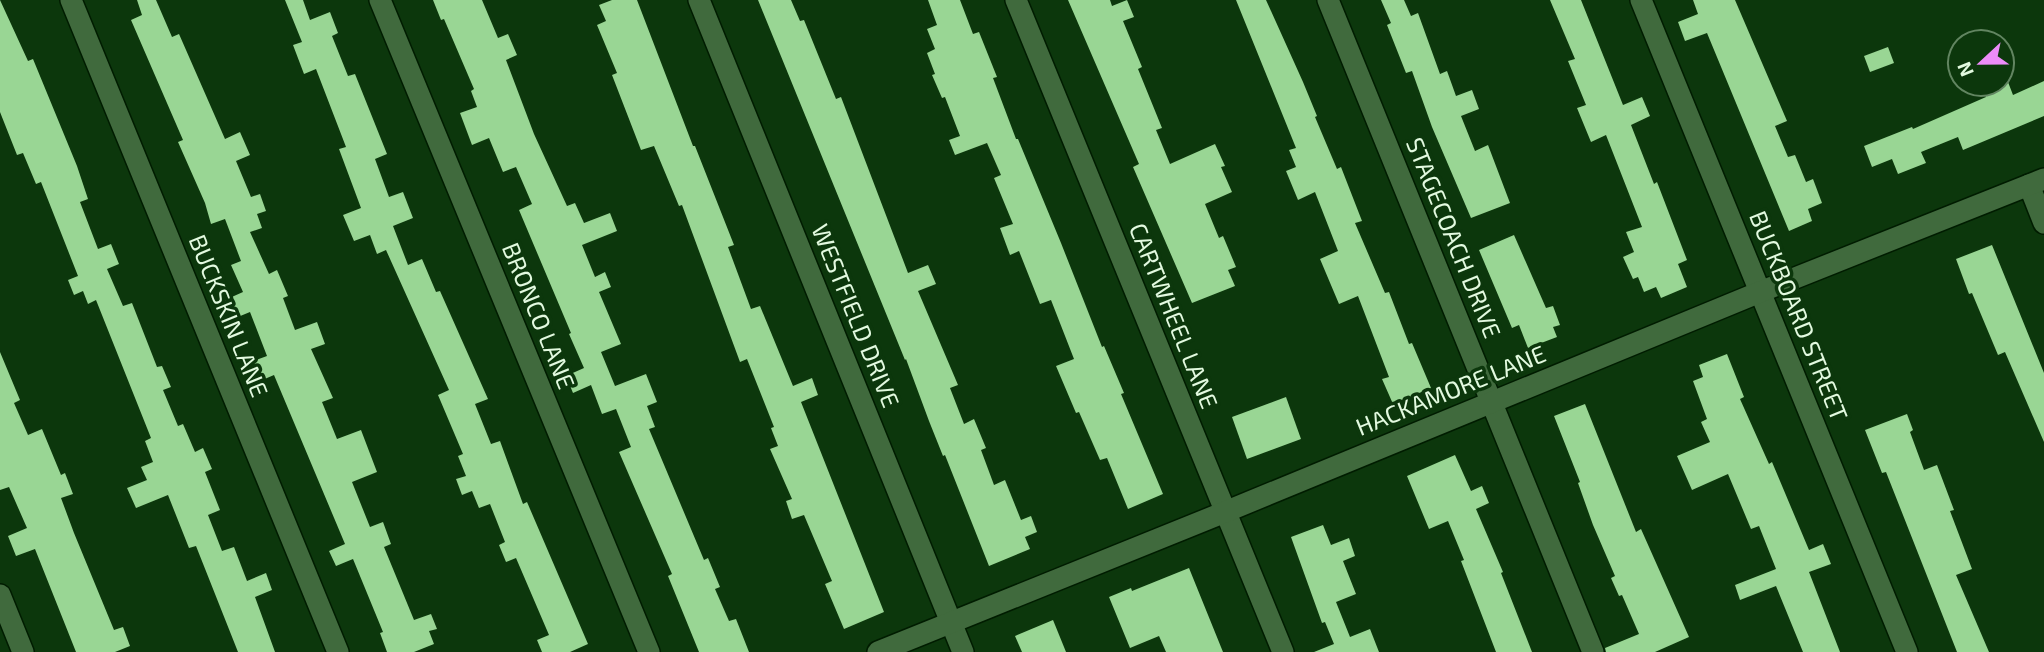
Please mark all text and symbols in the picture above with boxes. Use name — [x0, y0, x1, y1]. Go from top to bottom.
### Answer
north arrow — [1946, 28, 2016, 98]
text: N — [1952, 59, 1978, 80]
street label: STAGECOACH DRIVE — [1401, 133, 1508, 342]
street label: BUCKBOARD STREET — [1744, 206, 1855, 425]
street label: CARTWHEEL LANE — [1124, 218, 1225, 412]
street label: WESTFIELD DRIVE — [806, 220, 906, 411]
street label: BUCKSKIN LANE — [184, 230, 275, 401]
street label: BRONCO LANE — [497, 238, 582, 393]
street label: HACKAMORE LANE — [1351, 338, 1550, 441]

